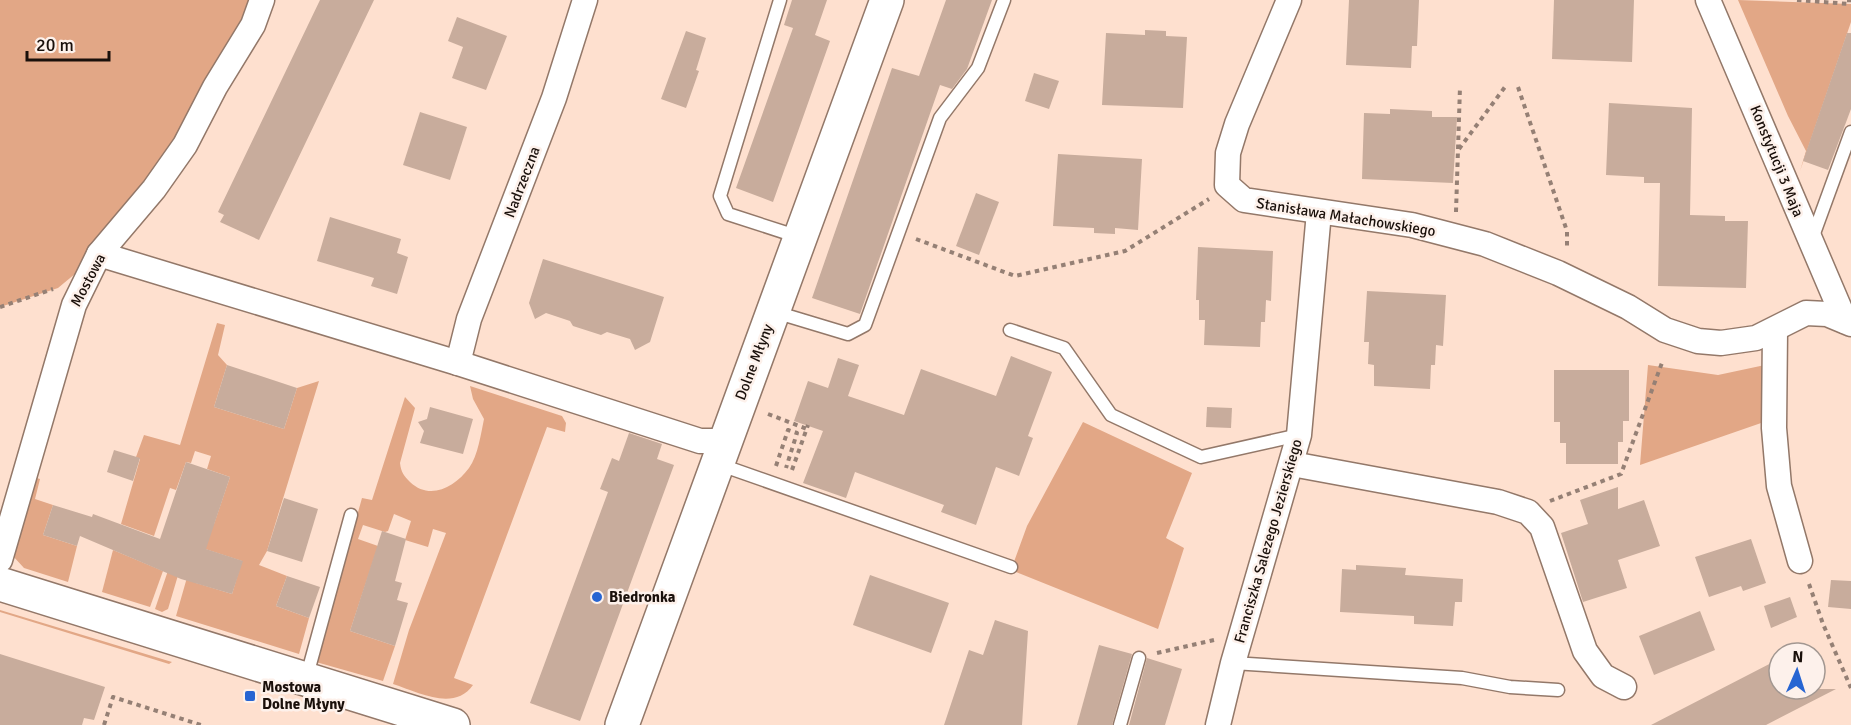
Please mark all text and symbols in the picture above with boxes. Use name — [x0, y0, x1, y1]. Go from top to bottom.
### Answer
scale bar — [27, 24, 110, 62]
text: 20 m — [36, 34, 74, 56]
street label: Konstytucji 3 Maja — [1746, 103, 1808, 219]
street label: Nadrzeczna — [500, 144, 544, 220]
street label: Stanisława Małachowskiego — [1255, 194, 1437, 240]
street label: Mostowa — [67, 250, 109, 310]
street label: Dolne Młyny — [731, 321, 777, 403]
street label: Franciszka Salezego Jezierskiego — [1230, 437, 1306, 645]
place label: Biedronka — [609, 588, 676, 606]
marker: Biedronka — [590, 590, 604, 604]
north arrow — [1767, 641, 1827, 701]
text: N — [1792, 647, 1804, 667]
place label: Mostowa Dolne Młyny — [262, 678, 345, 713]
marker: Mostowa Dolne Młyny — [243, 689, 257, 703]

